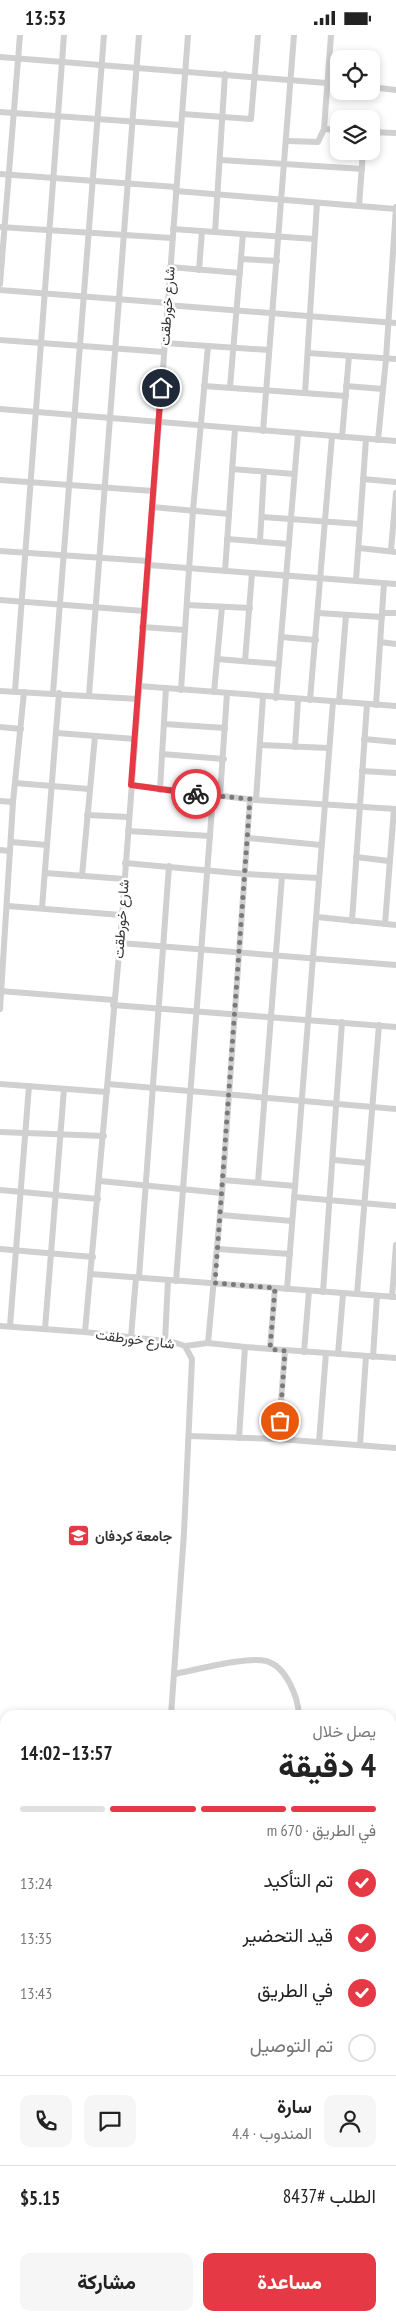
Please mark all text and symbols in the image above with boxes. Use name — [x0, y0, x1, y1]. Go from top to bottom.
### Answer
text: 13:53 — [25, 6, 66, 30]
map controls — [330, 50, 380, 160]
button: locate — [330, 50, 380, 100]
button: layers — [330, 110, 380, 160]
street label: شارع خورطقت — [155, 266, 181, 346]
pin — [140, 367, 182, 409]
icon: home — [147, 374, 175, 402]
courier — [171, 769, 221, 819]
icon: bike — [182, 780, 210, 808]
street label: شارع خورطقت — [109, 879, 135, 959]
street label: شارع خورطقت — [94, 1325, 176, 1355]
pin — [259, 1400, 301, 1442]
icon: bag — [266, 1407, 294, 1435]
school or university icon: جامعة كردفان — [67, 1524, 91, 1548]
place label: جامعة كردفان — [95, 1527, 173, 1545]
text: يصل خلال — [313, 1721, 376, 1741]
text: 13:57–14:02 — [20, 1741, 113, 1765]
text: 4 دقيقة — [278, 1744, 376, 1786]
text: في الطريق · 670 m — [267, 1820, 376, 1840]
text: تم التأكيد — [264, 1868, 333, 1892]
icon: check — [348, 1869, 376, 1897]
text: 13:24 — [20, 1873, 52, 1893]
text: قيد التحضير — [242, 1923, 333, 1947]
icon: check — [348, 1924, 376, 1952]
text: 13:35 — [20, 1928, 52, 1948]
text: في الطريق — [257, 1978, 333, 2002]
icon: check — [348, 1979, 376, 2007]
text: 13:43 — [20, 1983, 52, 2003]
text: تم التوصيل — [250, 2033, 333, 2057]
text: سارة — [277, 2094, 312, 2118]
button: phone — [20, 2095, 72, 2147]
button: chat — [84, 2095, 136, 2147]
button: person — [324, 2095, 376, 2147]
text: المندوب · 4.4 — [232, 2123, 312, 2143]
text: الطلب #8437 — [283, 2184, 376, 2208]
text: $5.15 — [20, 2186, 60, 2210]
button: مشاركة — [20, 2253, 193, 2311]
button: مساعدة — [203, 2253, 376, 2311]

